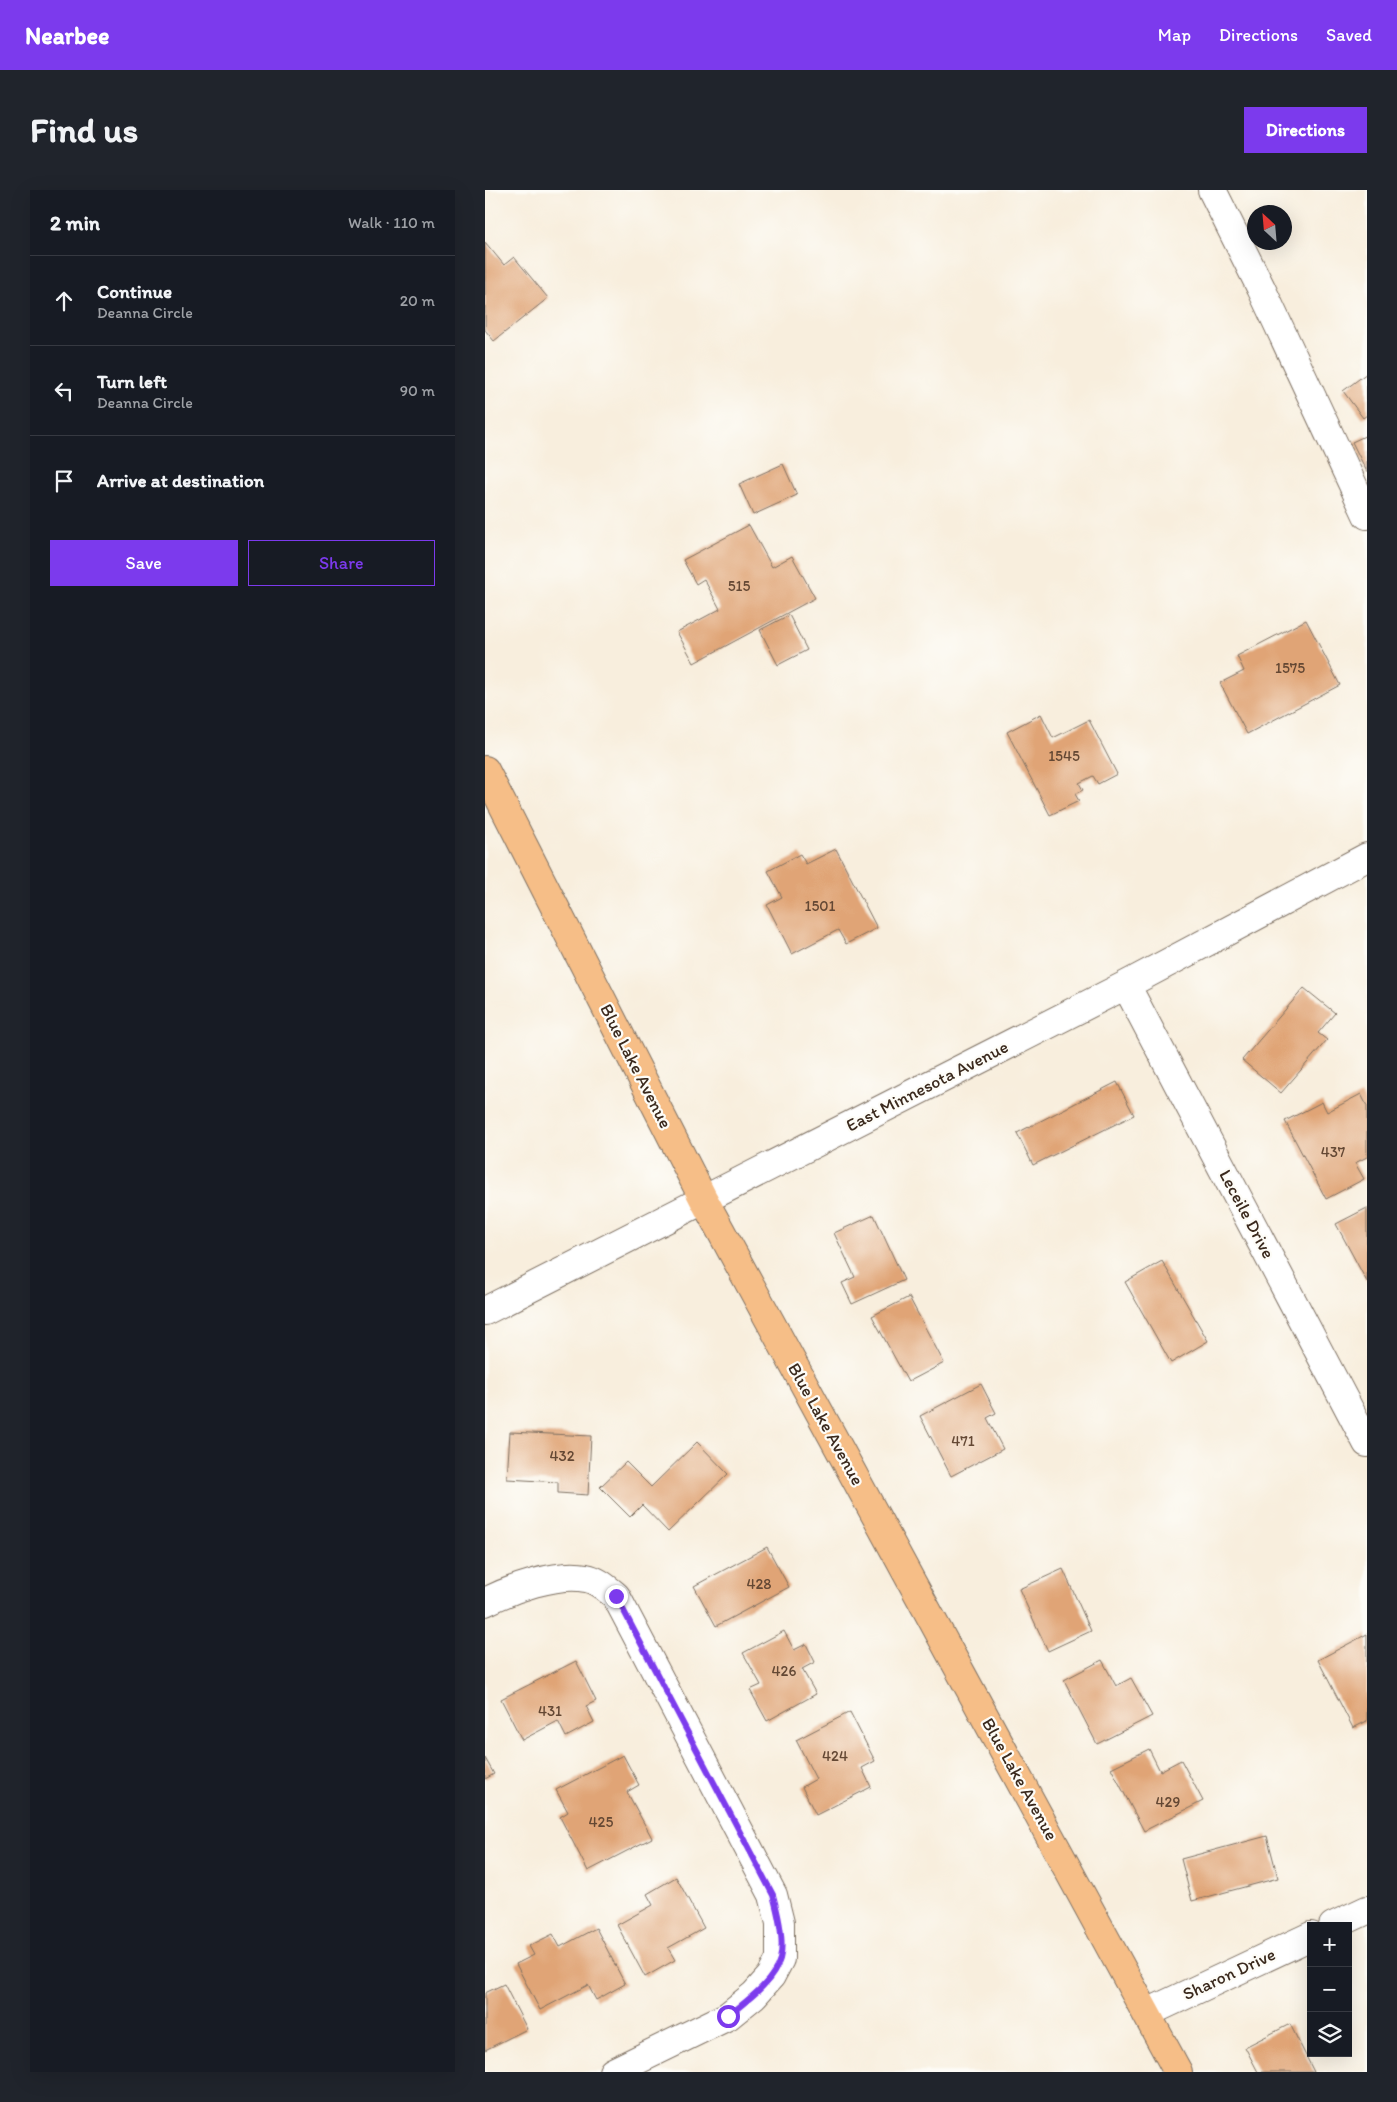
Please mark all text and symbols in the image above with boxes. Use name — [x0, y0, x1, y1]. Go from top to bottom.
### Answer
text: Nearbee — [25, 21, 109, 50]
text: Map — [1158, 24, 1191, 46]
text: Directions — [1219, 24, 1298, 46]
text: Saved — [1326, 24, 1372, 46]
button: Directions — [1244, 107, 1367, 153]
text: Find us — [30, 109, 138, 151]
north arrow — [1247, 205, 1292, 250]
text: 2 min — [50, 210, 100, 235]
text: Walk · 110 m — [348, 213, 435, 232]
text: Continue — [97, 280, 172, 303]
icon: ahead — [50, 287, 78, 315]
text: 20 m — [400, 291, 435, 310]
text: Deanna Circle — [97, 303, 193, 322]
text: Turn left — [97, 370, 167, 393]
icon: left — [50, 377, 78, 405]
text: 90 m — [400, 381, 435, 400]
text: Deanna Circle — [97, 393, 193, 412]
icon: arrive — [50, 467, 78, 495]
text: Arrive at destination — [97, 469, 264, 492]
button: Save — [50, 540, 238, 586]
button: Share — [248, 540, 435, 586]
house number: 515 — [728, 577, 750, 595]
house number: 1575 — [1275, 659, 1305, 677]
house number: 1545 — [1048, 747, 1080, 765]
house number: 1501 — [804, 897, 836, 915]
street label: Blue Lake Avenue — [595, 1000, 677, 1132]
street label: East Minnesota Avenue — [842, 1036, 1012, 1136]
house number: 437 — [1321, 1143, 1346, 1161]
street label: Leceile Drive — [1214, 1166, 1280, 1262]
street label: Blue Lake Avenue — [783, 1359, 869, 1489]
house number: 471 — [951, 1432, 975, 1450]
house number: 432 — [549, 1447, 575, 1465]
house number: 428 — [746, 1575, 772, 1593]
route end — [605, 1585, 628, 1608]
house number: 426 — [772, 1662, 796, 1680]
house number: 431 — [538, 1702, 562, 1720]
street label: Blue Lake Avenue — [977, 1714, 1063, 1844]
house number: 424 — [822, 1747, 848, 1765]
house number: 429 — [1156, 1793, 1181, 1811]
house number: 425 — [589, 1813, 614, 1831]
map controls — [1307, 1922, 1352, 2057]
button: + — [1307, 1922, 1352, 1967]
street label: Sharon Drive — [1179, 1943, 1279, 2005]
button: − — [1307, 1967, 1352, 2012]
route start — [717, 2005, 740, 2028]
button: layers — [1307, 2012, 1352, 2057]

